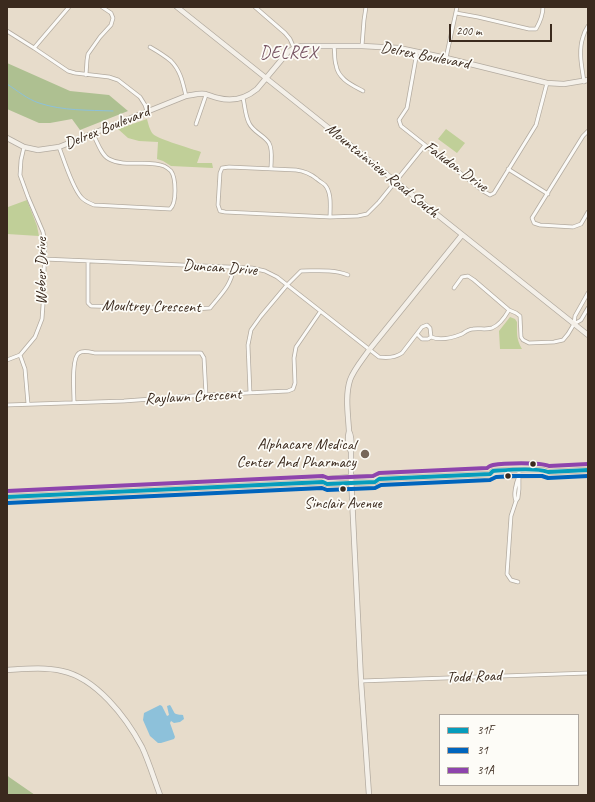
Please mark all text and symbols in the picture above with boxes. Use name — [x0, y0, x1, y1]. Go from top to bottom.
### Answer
scale bar — [451, 16, 554, 42]
text: 200 m — [456, 23, 482, 39]
street label: Delrex Boulevard — [379, 38, 471, 74]
district label: DELREX — [260, 44, 318, 64]
street label: Delrex Boulevard — [62, 102, 152, 154]
street label: Mountainview Road South — [321, 119, 443, 223]
street label: Faludon Drive — [420, 137, 492, 197]
street label: Weber Drive — [32, 237, 52, 305]
street label: Duncan Drive — [182, 256, 258, 280]
street label: Moultrey Crescent — [101, 297, 201, 317]
street label: Raylawn Crescent — [144, 385, 242, 409]
place label: Alphacare Medical Center And Pharmacy — [236, 435, 356, 473]
marker: Alphacare Medical Center And Pharmacy — [359, 448, 371, 460]
unlabelled marker — [528, 459, 538, 469]
unlabelled marker — [503, 471, 513, 481]
marker: Sinclair Avenue — [338, 484, 348, 494]
place label: Sinclair Avenue — [304, 495, 382, 513]
street label: Todd Road — [446, 666, 502, 688]
legend — [439, 714, 579, 786]
text: 31F — [477, 722, 493, 738]
text: 31 — [477, 742, 488, 758]
text: 31A — [477, 762, 494, 778]

